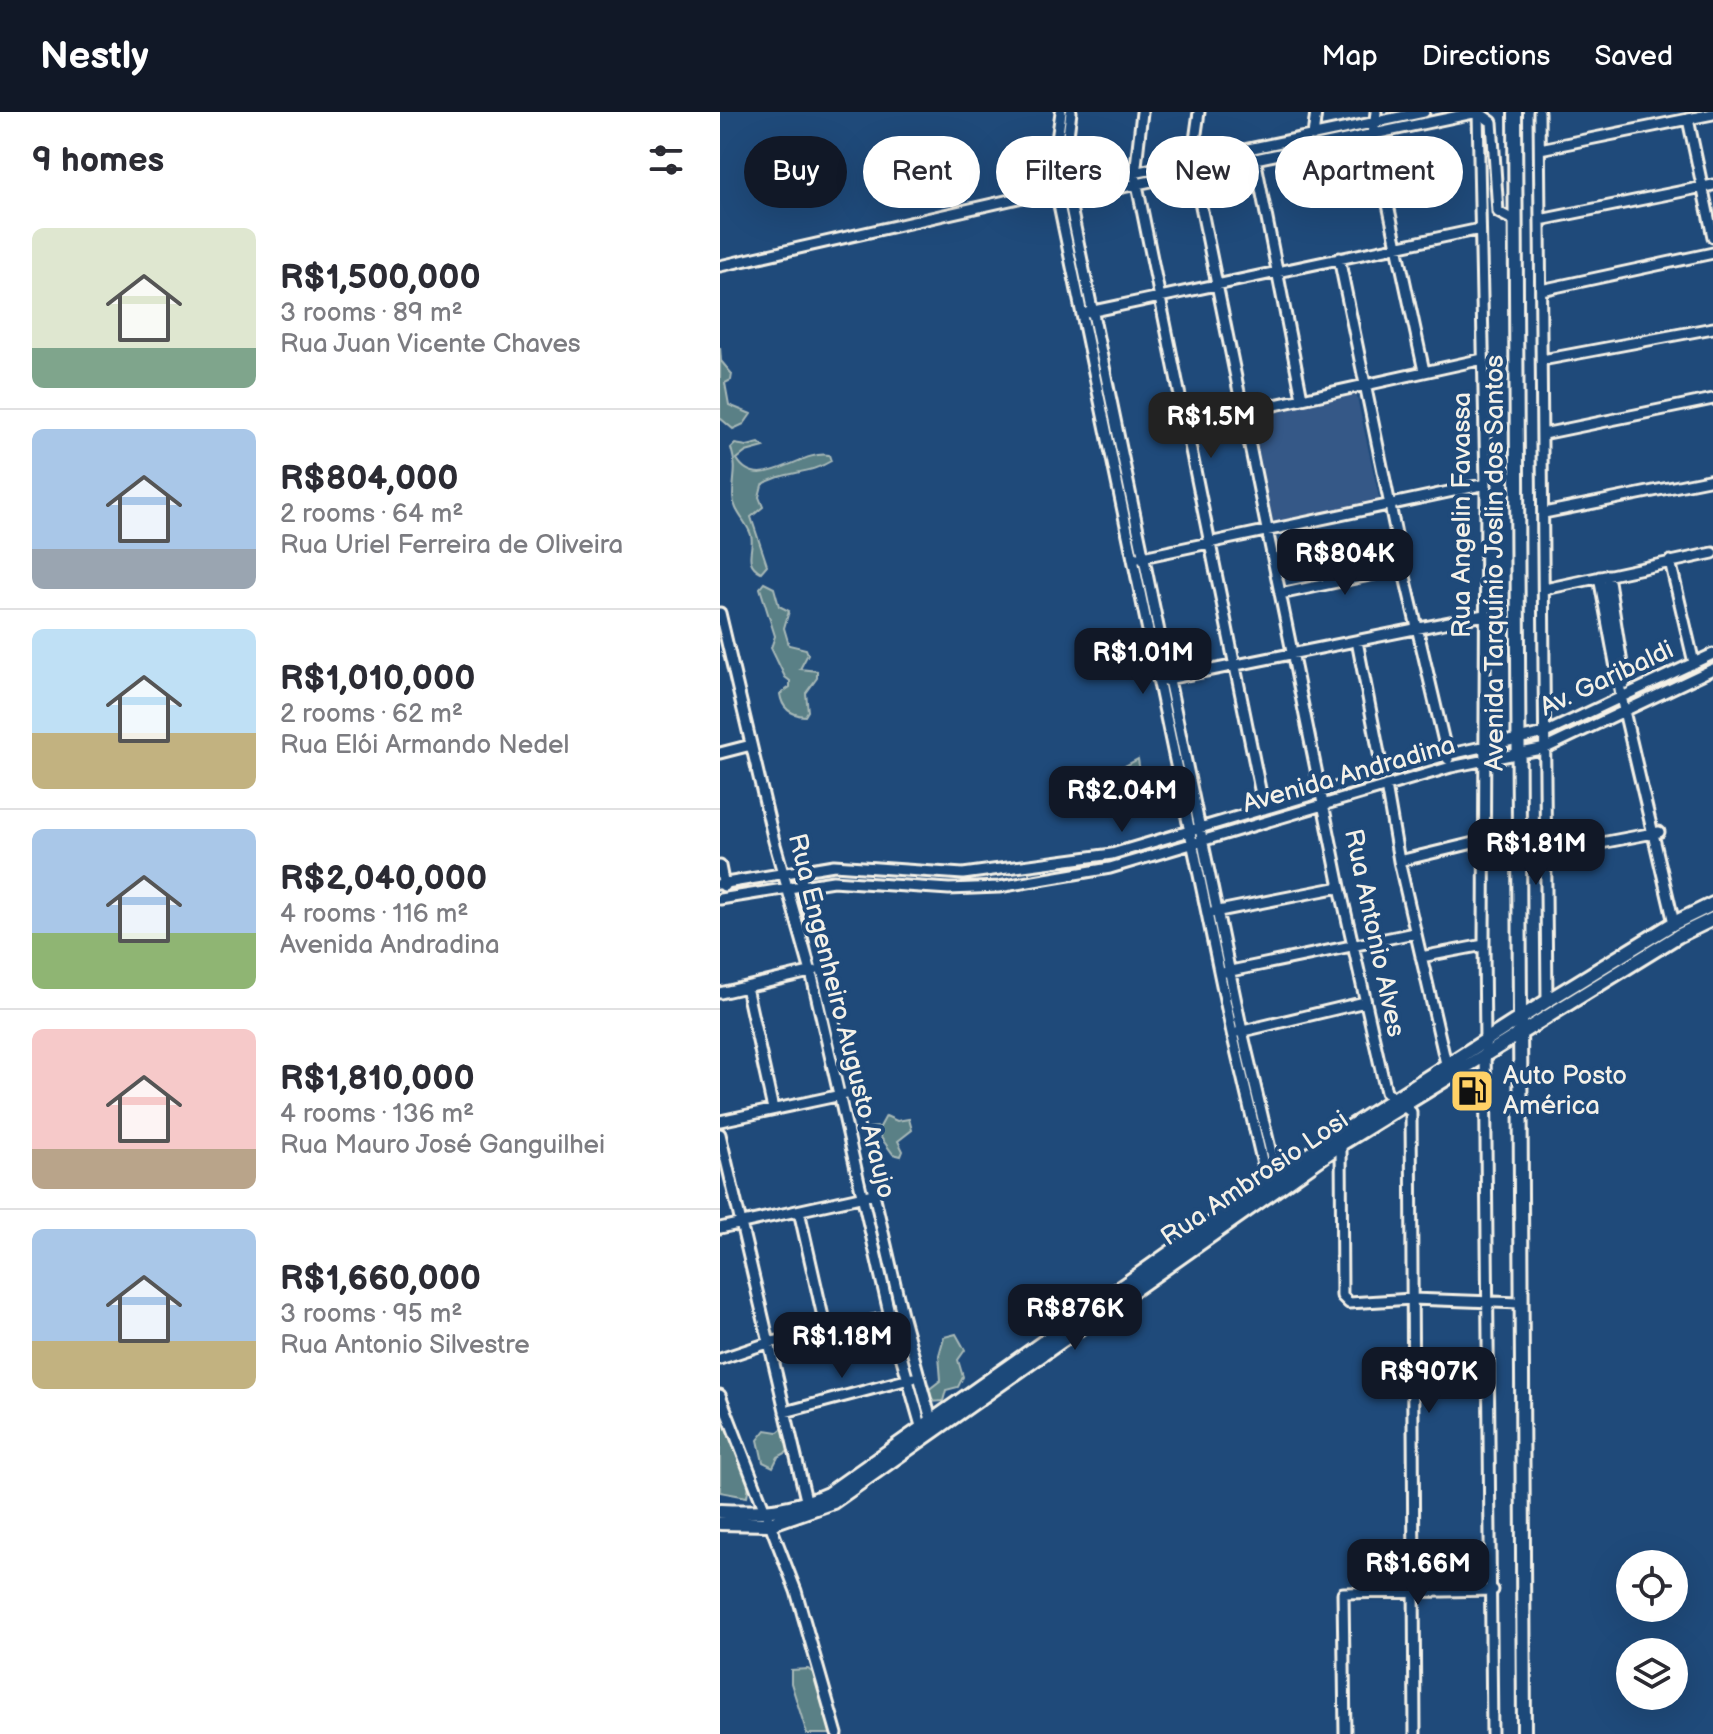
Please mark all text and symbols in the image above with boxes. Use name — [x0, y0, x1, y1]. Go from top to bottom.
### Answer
text: Nestly — [40, 34, 149, 79]
text: Map — [1321, 40, 1378, 73]
text: Directions — [1422, 40, 1550, 73]
text: Saved — [1594, 40, 1673, 73]
chip: Buy — [744, 136, 847, 208]
chip: Rent — [863, 136, 980, 208]
chip: Filters — [996, 136, 1130, 208]
chip: New — [1146, 136, 1259, 208]
chip: Apartment — [1275, 136, 1463, 208]
icon: filters — [644, 138, 688, 182]
text: 9 homes — [32, 140, 164, 181]
text: R$1,500,000 — [280, 257, 481, 298]
icon: home — [96, 260, 192, 356]
text: 3 rooms · 89 m² — [280, 298, 463, 329]
text: Rua Juan Vicente Chaves — [280, 329, 581, 360]
street label: Avenida Tarquínio Joslin dos Santos — [1480, 355, 1511, 771]
pin: R$1.5M — [1146, 392, 1276, 460]
street label: Rua Angelin Favassa — [1447, 392, 1478, 638]
text: R$1.5M — [1166, 402, 1256, 433]
text: R$804,000 — [280, 458, 458, 499]
icon: home — [96, 461, 192, 557]
text: 2 rooms · 64 m² — [280, 499, 464, 530]
pin: R$804K — [1280, 529, 1410, 597]
text: Rua Uriel Ferreira de Oliveira — [280, 530, 623, 561]
text: R$804K — [1295, 539, 1395, 570]
pin: R$1.01M — [1069, 628, 1217, 696]
street label: Av. Garibaldi — [1535, 635, 1679, 723]
text: R$1.01M — [1092, 638, 1194, 669]
text: R$1,010,000 — [280, 658, 475, 699]
icon: home — [96, 661, 192, 757]
text: 2 rooms · 62 m² — [280, 699, 463, 730]
text: Rua Elói Armando Nedel — [280, 730, 569, 761]
street label: Avenida Andradina — [1239, 730, 1459, 820]
pin: R$2.04M — [1048, 766, 1196, 834]
text: R$2.04M — [1067, 776, 1177, 807]
pin: R$1.81M — [1462, 819, 1610, 887]
street label: Rua Antonio Alves — [1337, 826, 1411, 1040]
text: R$1.81M — [1486, 829, 1586, 860]
street label: Rua Engenheiro Augusto Araujo — [781, 831, 901, 1201]
text: R$2,040,000 — [280, 858, 487, 899]
icon: home — [96, 861, 192, 957]
text: 4 rooms · 116 m² — [280, 899, 468, 930]
text: Avenida Andradina — [280, 930, 500, 961]
text: R$1,810,000 — [280, 1058, 475, 1099]
icon: home — [96, 1061, 192, 1157]
place label: Auto Posto América — [1503, 1061, 1627, 1122]
fuel station icon: Auto Posto América — [1448, 1067, 1496, 1115]
text: 4 rooms · 136 m² — [280, 1099, 474, 1130]
street label: Rua Ambrosio Losi — [1155, 1105, 1355, 1253]
text: Rua Mauro José Ganguilhei — [280, 1130, 605, 1161]
text: R$1,660,000 — [280, 1258, 481, 1299]
icon: home — [96, 1261, 192, 1357]
pin: R$876K — [1010, 1284, 1140, 1352]
text: R$876K — [1026, 1294, 1124, 1325]
text: 3 rooms · 95 m² — [280, 1299, 462, 1330]
pin: R$1.18M — [768, 1312, 916, 1380]
text: R$1.18M — [792, 1322, 892, 1353]
text: Rua Antonio Silvestre — [280, 1330, 530, 1361]
pin: R$907K — [1364, 1347, 1494, 1415]
text: R$907K — [1380, 1357, 1478, 1388]
pin: R$1.66M — [1344, 1539, 1492, 1607]
text: R$1.66M — [1365, 1549, 1471, 1580]
map controls — [1616, 1550, 1688, 1710]
button: locate — [1616, 1550, 1688, 1622]
button: layers — [1616, 1638, 1688, 1710]

